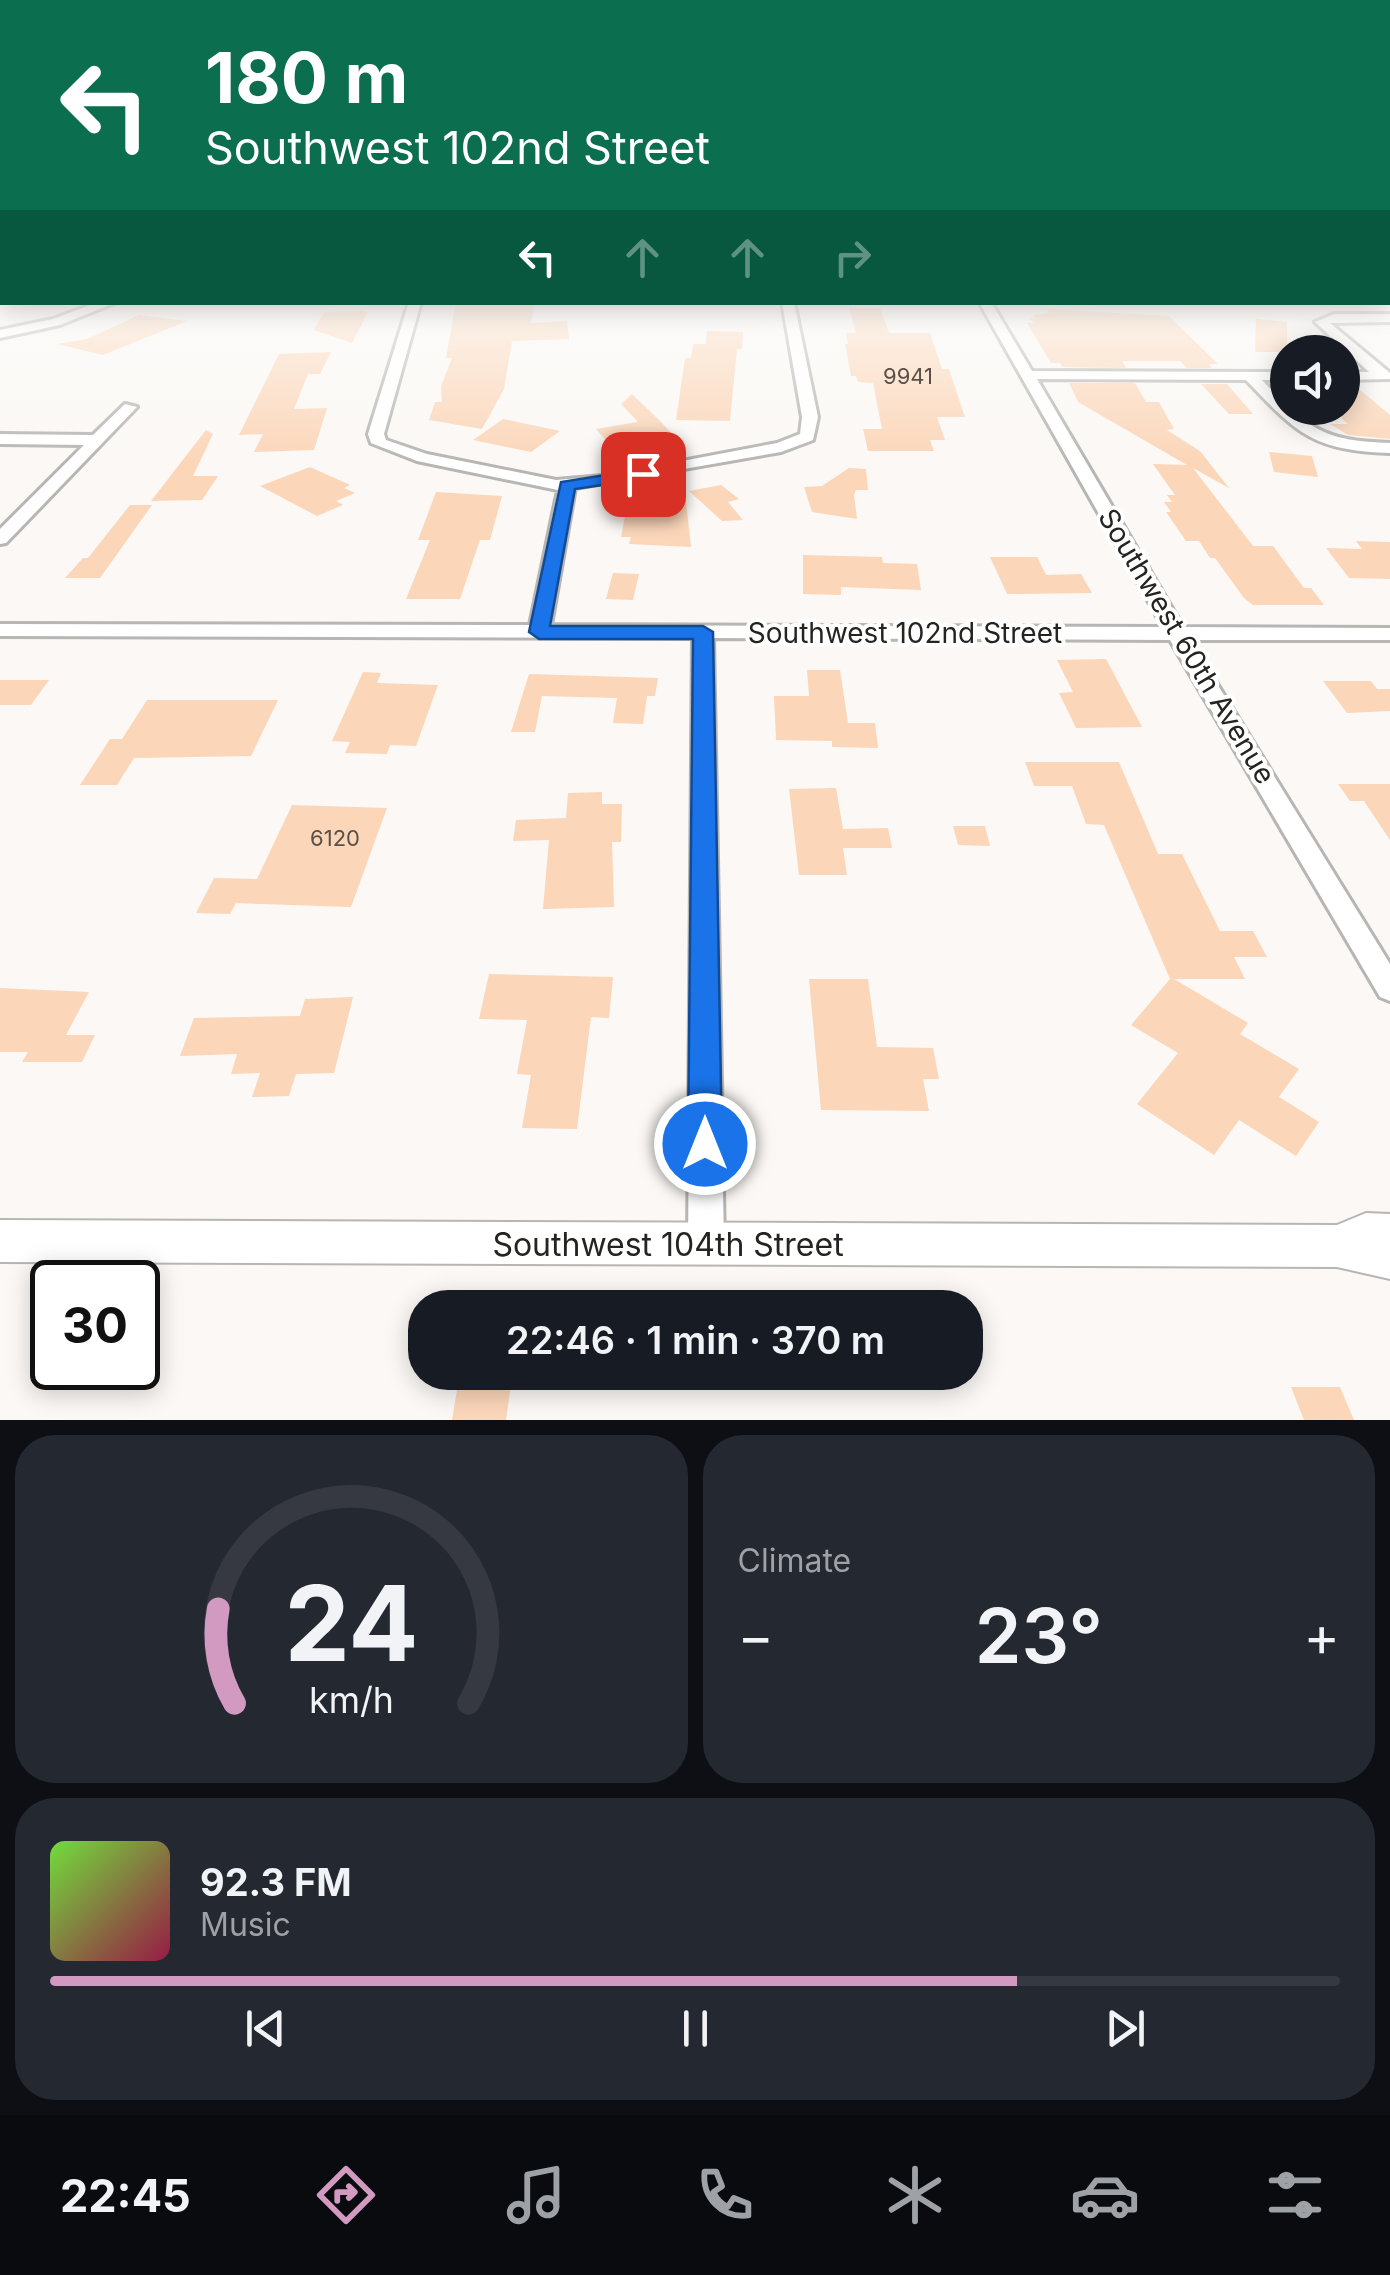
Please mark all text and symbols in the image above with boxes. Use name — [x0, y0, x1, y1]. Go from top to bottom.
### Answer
text: 180 m — [205, 35, 408, 120]
icon: left — [40, 40, 170, 170]
text: Southwest 102nd Street — [205, 120, 710, 175]
icon: left — [510, 230, 565, 285]
icon: ahead — [615, 230, 670, 285]
icon: ahead — [720, 230, 775, 285]
icon: right — [825, 230, 880, 285]
map controls — [1270, 335, 1360, 425]
button: sound — [1270, 335, 1360, 425]
house number: 9941 — [883, 363, 933, 389]
pin — [601, 432, 686, 517]
icon: arrive — [616, 447, 671, 502]
street label: Southwest 60th Avenue — [1091, 502, 1283, 790]
street label: Southwest 102nd Street — [748, 616, 1062, 650]
house number: 6120 — [310, 825, 360, 851]
position arrow — [653, 1092, 757, 1196]
street label: Southwest 104th Street — [492, 1225, 844, 1264]
speed limit sign: 30 — [30, 1260, 160, 1390]
text: 22:46 · 1 min · 370 m — [506, 1317, 885, 1363]
text: Climate — [738, 1541, 851, 1580]
text: 24 — [284, 1560, 418, 1686]
text: 23° — [975, 1590, 1103, 1681]
text: − — [738, 1603, 774, 1669]
text: + — [1304, 1603, 1340, 1669]
text: km/h — [309, 1678, 394, 1722]
text: 92.3 FM — [200, 1859, 352, 1905]
text: Music — [200, 1905, 291, 1944]
icon: previous — [238, 2001, 293, 2056]
icon: pause — [668, 2001, 723, 2056]
icon: next — [1098, 2001, 1153, 2056]
icon: directions — [311, 2160, 381, 2230]
icon: music — [501, 2160, 571, 2230]
icon: phone — [690, 2160, 760, 2230]
icon: climate — [880, 2160, 950, 2230]
icon: car — [1070, 2160, 1140, 2230]
icon: filters — [1260, 2160, 1330, 2230]
text: 22:45 — [60, 2168, 191, 2223]

